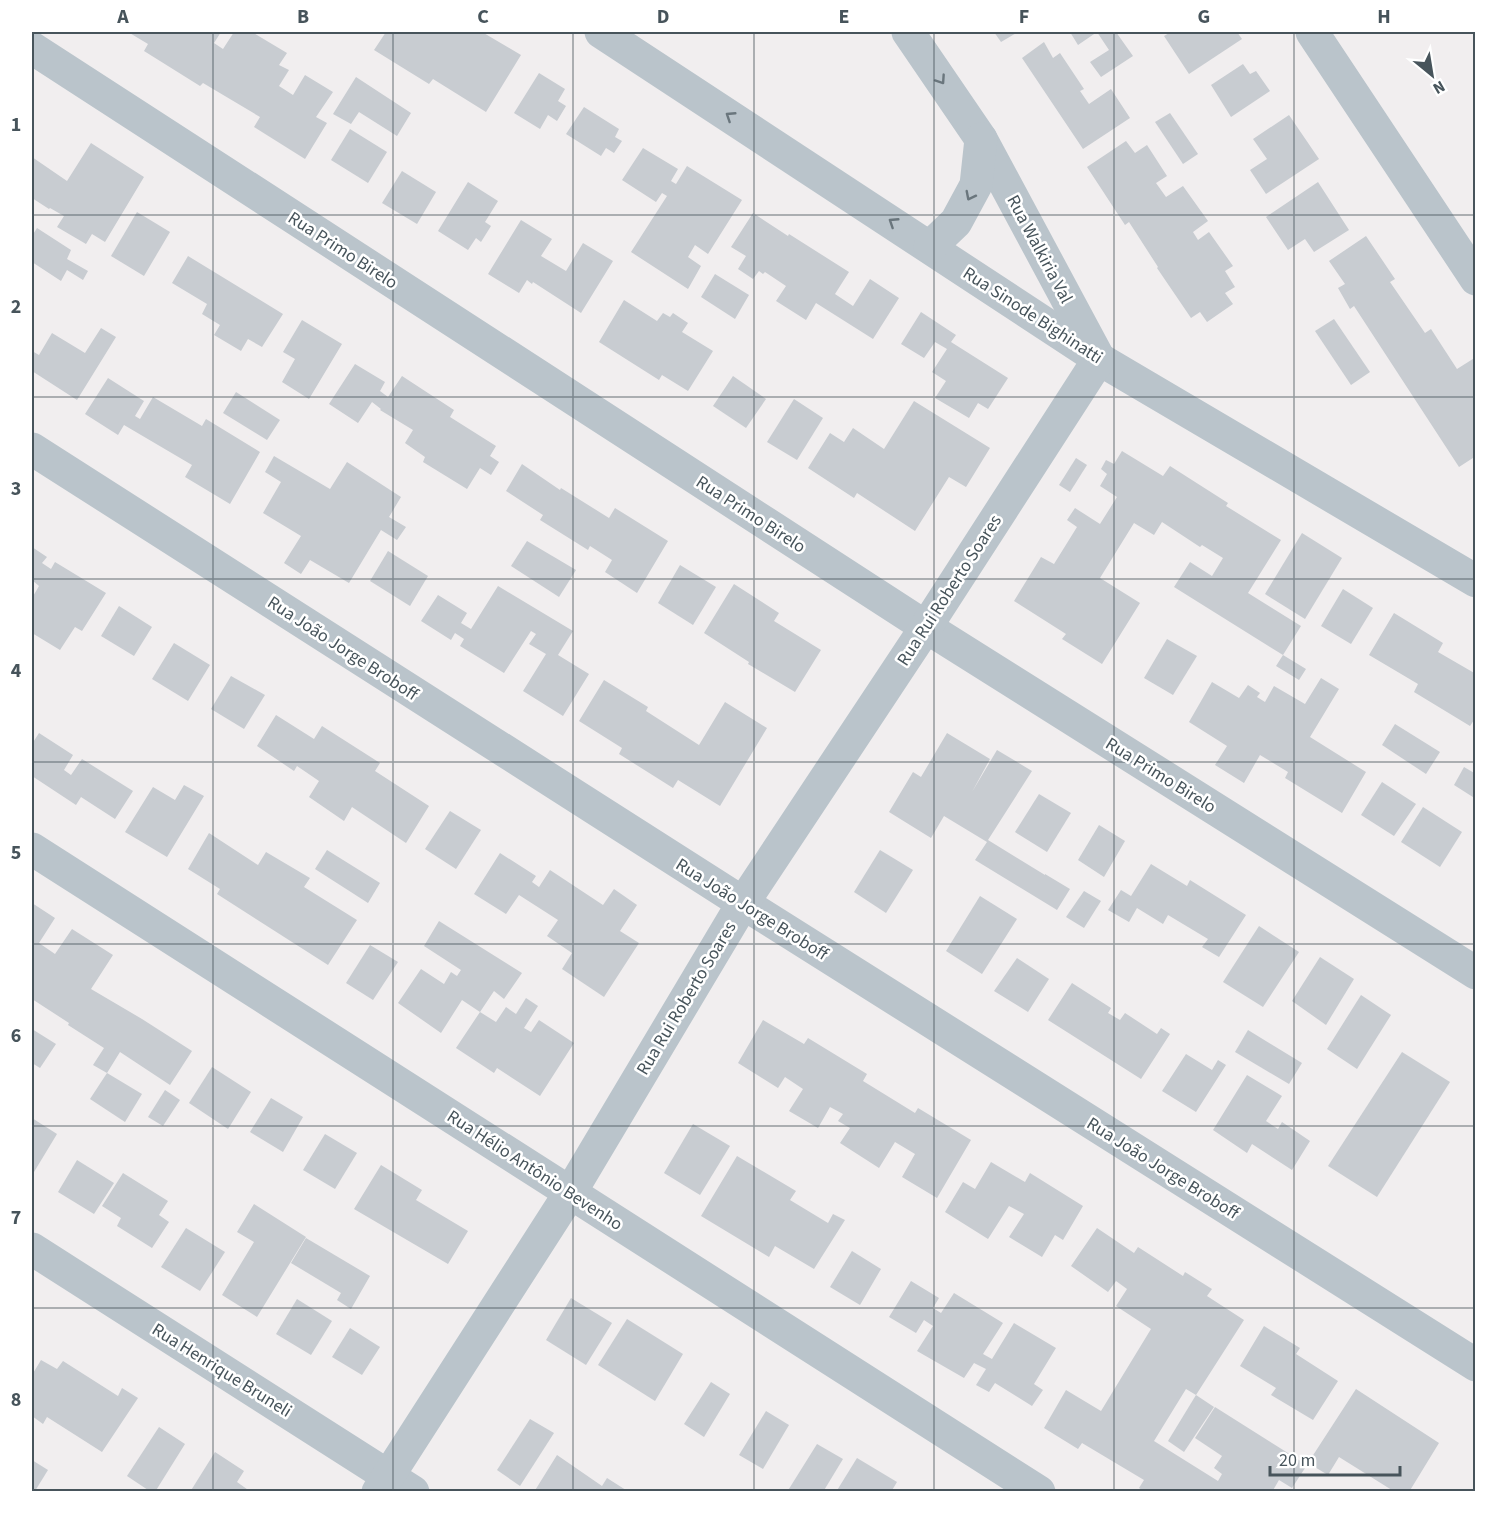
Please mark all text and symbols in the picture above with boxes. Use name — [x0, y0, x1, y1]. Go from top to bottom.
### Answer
text: A — [116, 3, 129, 31]
text: B — [297, 3, 309, 31]
text: C — [477, 3, 489, 31]
text: D — [657, 3, 669, 31]
text: E — [839, 3, 849, 31]
text: F — [1019, 3, 1029, 31]
text: G — [1198, 3, 1210, 31]
text: H — [1377, 3, 1391, 31]
north arrow — [1402, 45, 1462, 105]
one-way arrow — [933, 74, 945, 84]
text: N — [1429, 75, 1449, 99]
text: 1 — [11, 111, 21, 139]
one-way arrow — [725, 112, 736, 123]
one-way arrow — [966, 190, 977, 200]
street label: Rua Walkiria Val — [1000, 191, 1079, 308]
street label: Rua Primo Birelo — [283, 206, 402, 295]
one-way arrow — [889, 218, 899, 230]
street label: Rua Sinode Bighinatti — [958, 261, 1108, 370]
text: 2 — [11, 293, 21, 321]
street label: Rua Primo Birelo — [691, 470, 810, 559]
text: 3 — [11, 475, 21, 503]
street label: Rua Rui Roberto Soares — [891, 510, 1008, 671]
street label: Rua João Jorge Broboff — [262, 590, 424, 707]
text: 4 — [11, 657, 22, 685]
street label: Rua Primo Birelo — [1101, 731, 1221, 819]
text: 5 — [11, 839, 21, 867]
street label: Rua João Jorge Broboff — [671, 852, 833, 967]
street label: Rua Rui Roberto Soares — [630, 917, 742, 1080]
text: 6 — [11, 1022, 21, 1050]
street label: Rua Hélio Antônio Bevenho — [442, 1104, 627, 1237]
street label: Rua João Jorge Broboff — [1082, 1111, 1244, 1226]
text: 7 — [11, 1204, 21, 1232]
street label: Rua Henrique Bruneli — [147, 1317, 296, 1424]
text: 8 — [11, 1386, 21, 1414]
scale bar — [1270, 1439, 1400, 1477]
text: 20 m — [1279, 1448, 1315, 1473]

